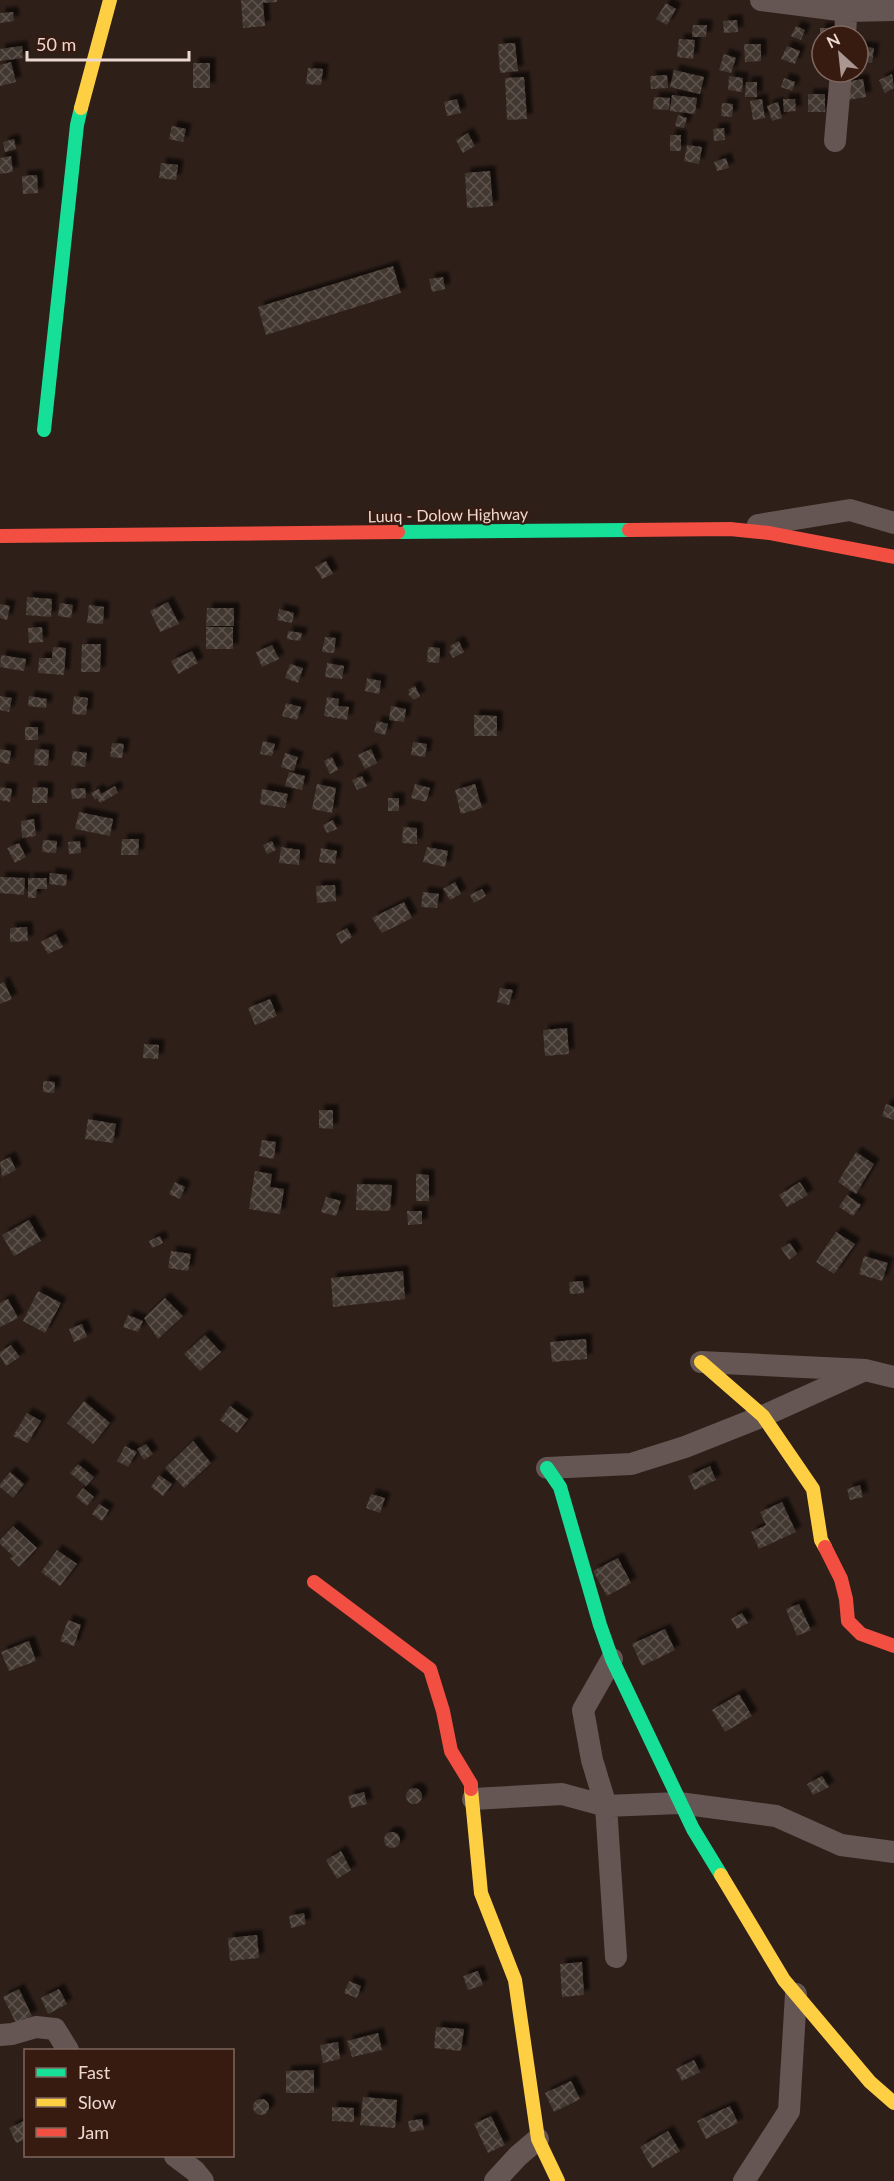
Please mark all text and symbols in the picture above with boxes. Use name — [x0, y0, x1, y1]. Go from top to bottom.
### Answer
scale bar — [27, 24, 189, 62]
north arrow — [810, 24, 870, 84]
text: N — [823, 29, 843, 51]
text: 50 m — [36, 33, 76, 55]
street label: Luuq - Dolow Highway — [368, 504, 529, 525]
legend — [24, 2049, 234, 2157]
text: Fast — [78, 2061, 111, 2083]
text: Slow — [78, 2091, 116, 2113]
text: Jam — [78, 2121, 109, 2143]

